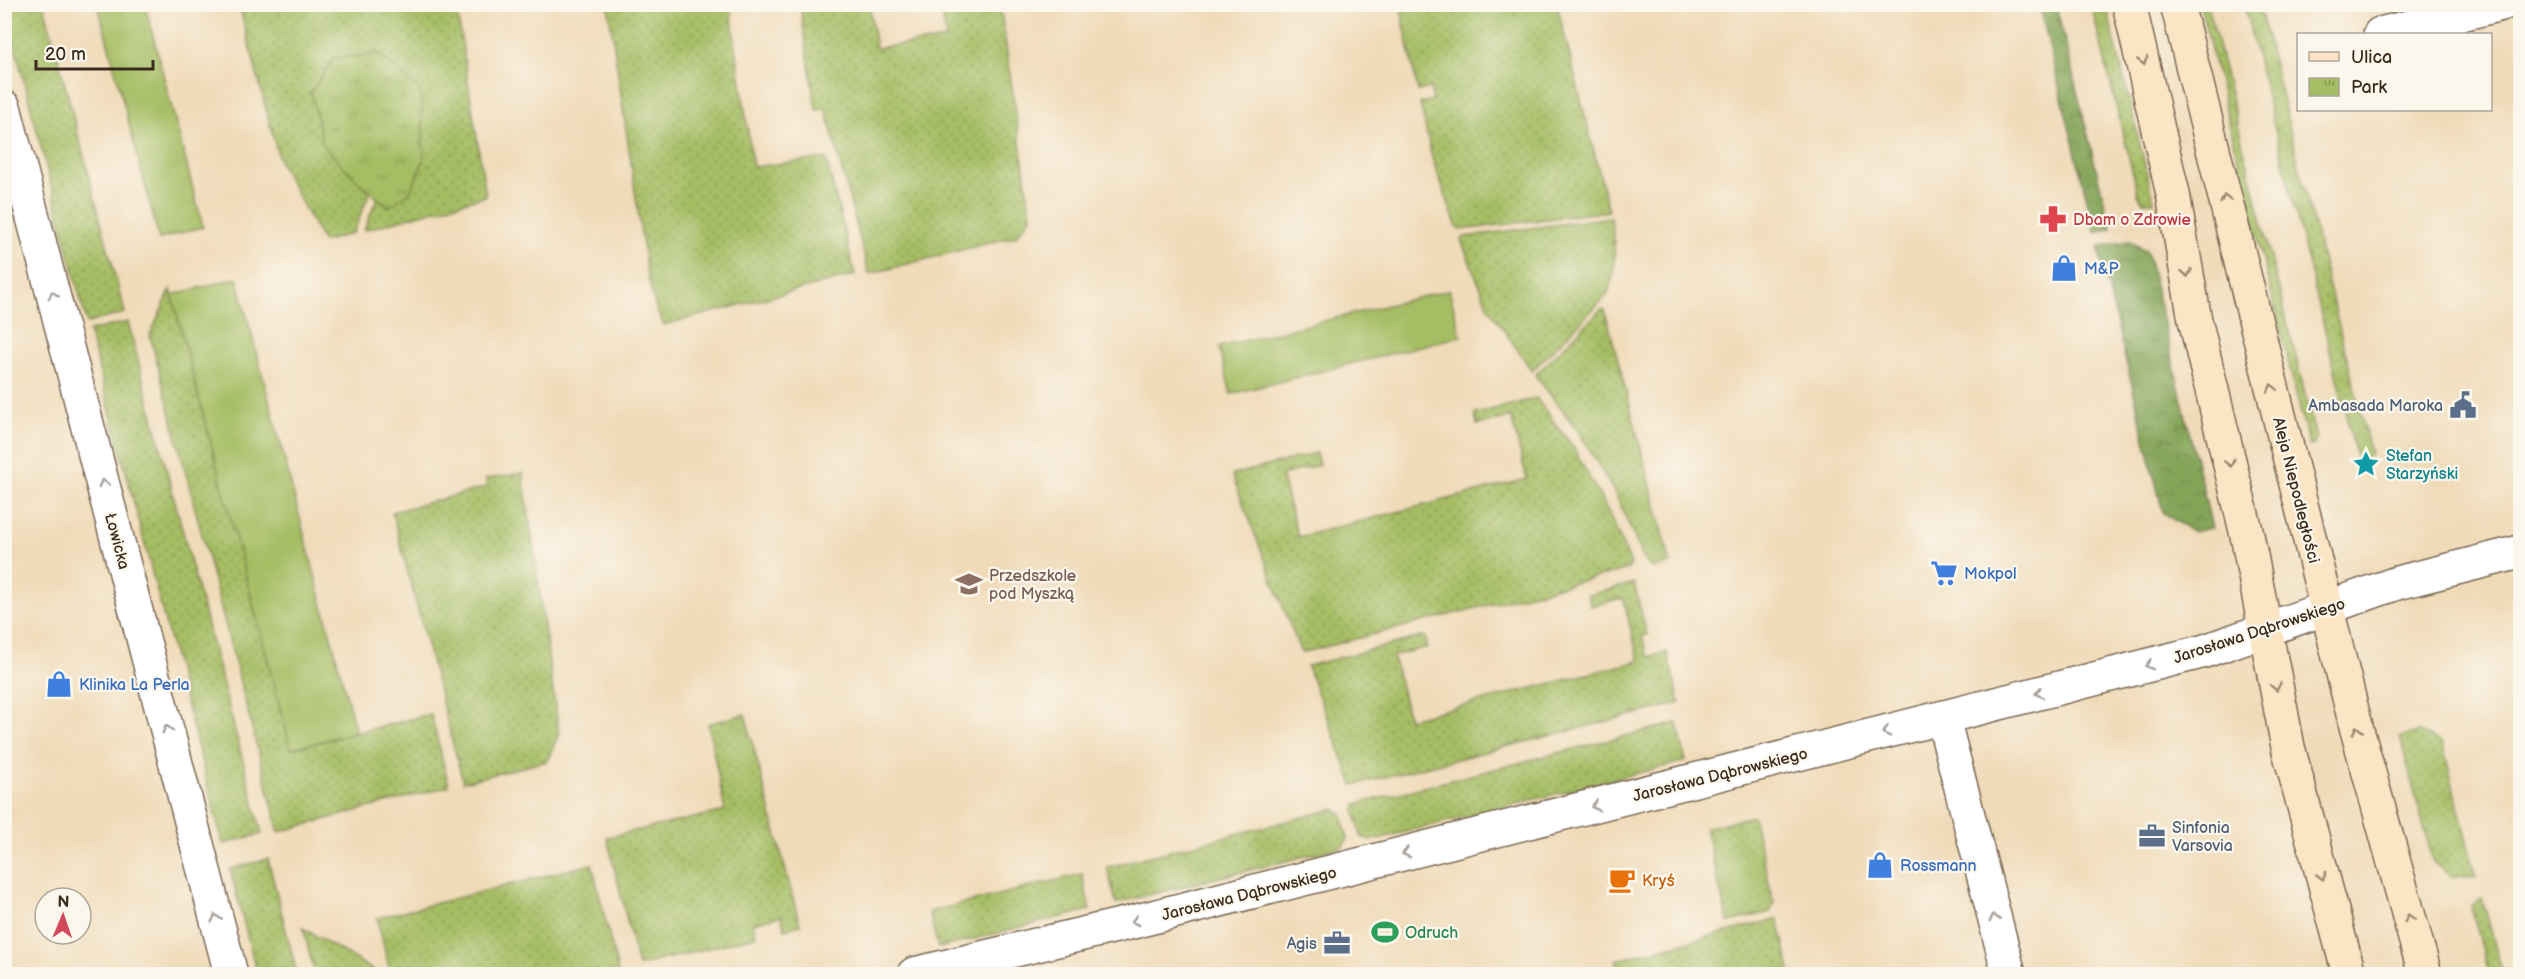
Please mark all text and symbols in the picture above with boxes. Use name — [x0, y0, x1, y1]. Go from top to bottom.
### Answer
scale bar — [36, 33, 153, 71]
legend — [2297, 33, 2492, 111]
text: 20 m — [45, 44, 86, 65]
text: Ulica — [2351, 47, 2392, 68]
one-way arrow — [2135, 56, 2148, 66]
text: Park — [2351, 77, 2387, 98]
one-way arrow — [2219, 194, 2232, 204]
pharmacy icon: Dbam o Zdrowie — [2038, 204, 2068, 234]
place label: Dbam o Zdrowie — [2073, 211, 2192, 230]
shop icon: M&P — [2049, 253, 2079, 283]
place label: M&P — [2084, 260, 2118, 279]
one-way arrow — [2180, 267, 2193, 277]
one-way arrow — [48, 290, 61, 300]
one-way arrow — [2266, 383, 2279, 393]
public building icon: Ambasada Maroka — [2448, 390, 2478, 420]
place label: Ambasada Maroka — [2308, 397, 2443, 416]
street label: Aleja Niepodległości — [2268, 415, 2323, 565]
place label: Stefan Starzyński — [2386, 447, 2458, 484]
place icon: Stefan Starzyński — [2351, 449, 2381, 479]
one-way arrow — [2222, 458, 2235, 468]
one-way arrow — [98, 478, 110, 489]
street label: Łowicka — [100, 511, 133, 572]
supermarket icon: Mokpol — [1929, 558, 1959, 588]
place label: Mokpol — [1964, 565, 2017, 584]
place label: Przedszkole pod Myszką — [989, 567, 1077, 604]
school or university icon: Przedszkole pod Myszką — [954, 569, 984, 599]
street label: Jarosława Dąbrowskiego — [2171, 595, 2348, 668]
one-way arrow — [2144, 658, 2154, 670]
shop icon: Klinika La Perla — [44, 669, 74, 699]
place label: Klinika La Perla — [79, 676, 190, 695]
one-way arrow — [2269, 682, 2282, 692]
one-way arrow — [2034, 685, 2044, 698]
one-way arrow — [162, 724, 175, 734]
one-way arrow — [1881, 724, 1891, 737]
one-way arrow — [2352, 725, 2364, 736]
street label: Jarosława Dąbrowskiego — [1631, 745, 1810, 806]
one-way arrow — [1590, 798, 1600, 811]
place label: Sinfonia Varsovia — [2172, 819, 2233, 856]
office icon: Sinfonia Varsovia — [2137, 821, 2167, 851]
one-way arrow — [1401, 846, 1411, 859]
shop icon: Rossmann — [1865, 850, 1895, 880]
place label: Rossmann — [1900, 857, 1977, 876]
street label: Jarosława Dąbrowskiego — [1160, 864, 1339, 925]
cafe icon: Kryś — [1607, 865, 1637, 895]
one-way arrow — [2314, 871, 2327, 881]
place label: Kryś — [1642, 872, 1675, 891]
north arrow — [33, 886, 93, 946]
text: N — [57, 893, 70, 912]
one-way arrow — [211, 913, 223, 924]
one-way arrow — [1989, 913, 2002, 923]
one-way arrow — [2404, 913, 2417, 923]
one-way arrow — [1131, 914, 1141, 927]
sports icon: Odruch — [1370, 917, 1400, 947]
place label: Odruch — [1405, 924, 1458, 943]
office icon: Agis — [1322, 928, 1352, 958]
place label: Agis — [1287, 935, 1317, 954]

